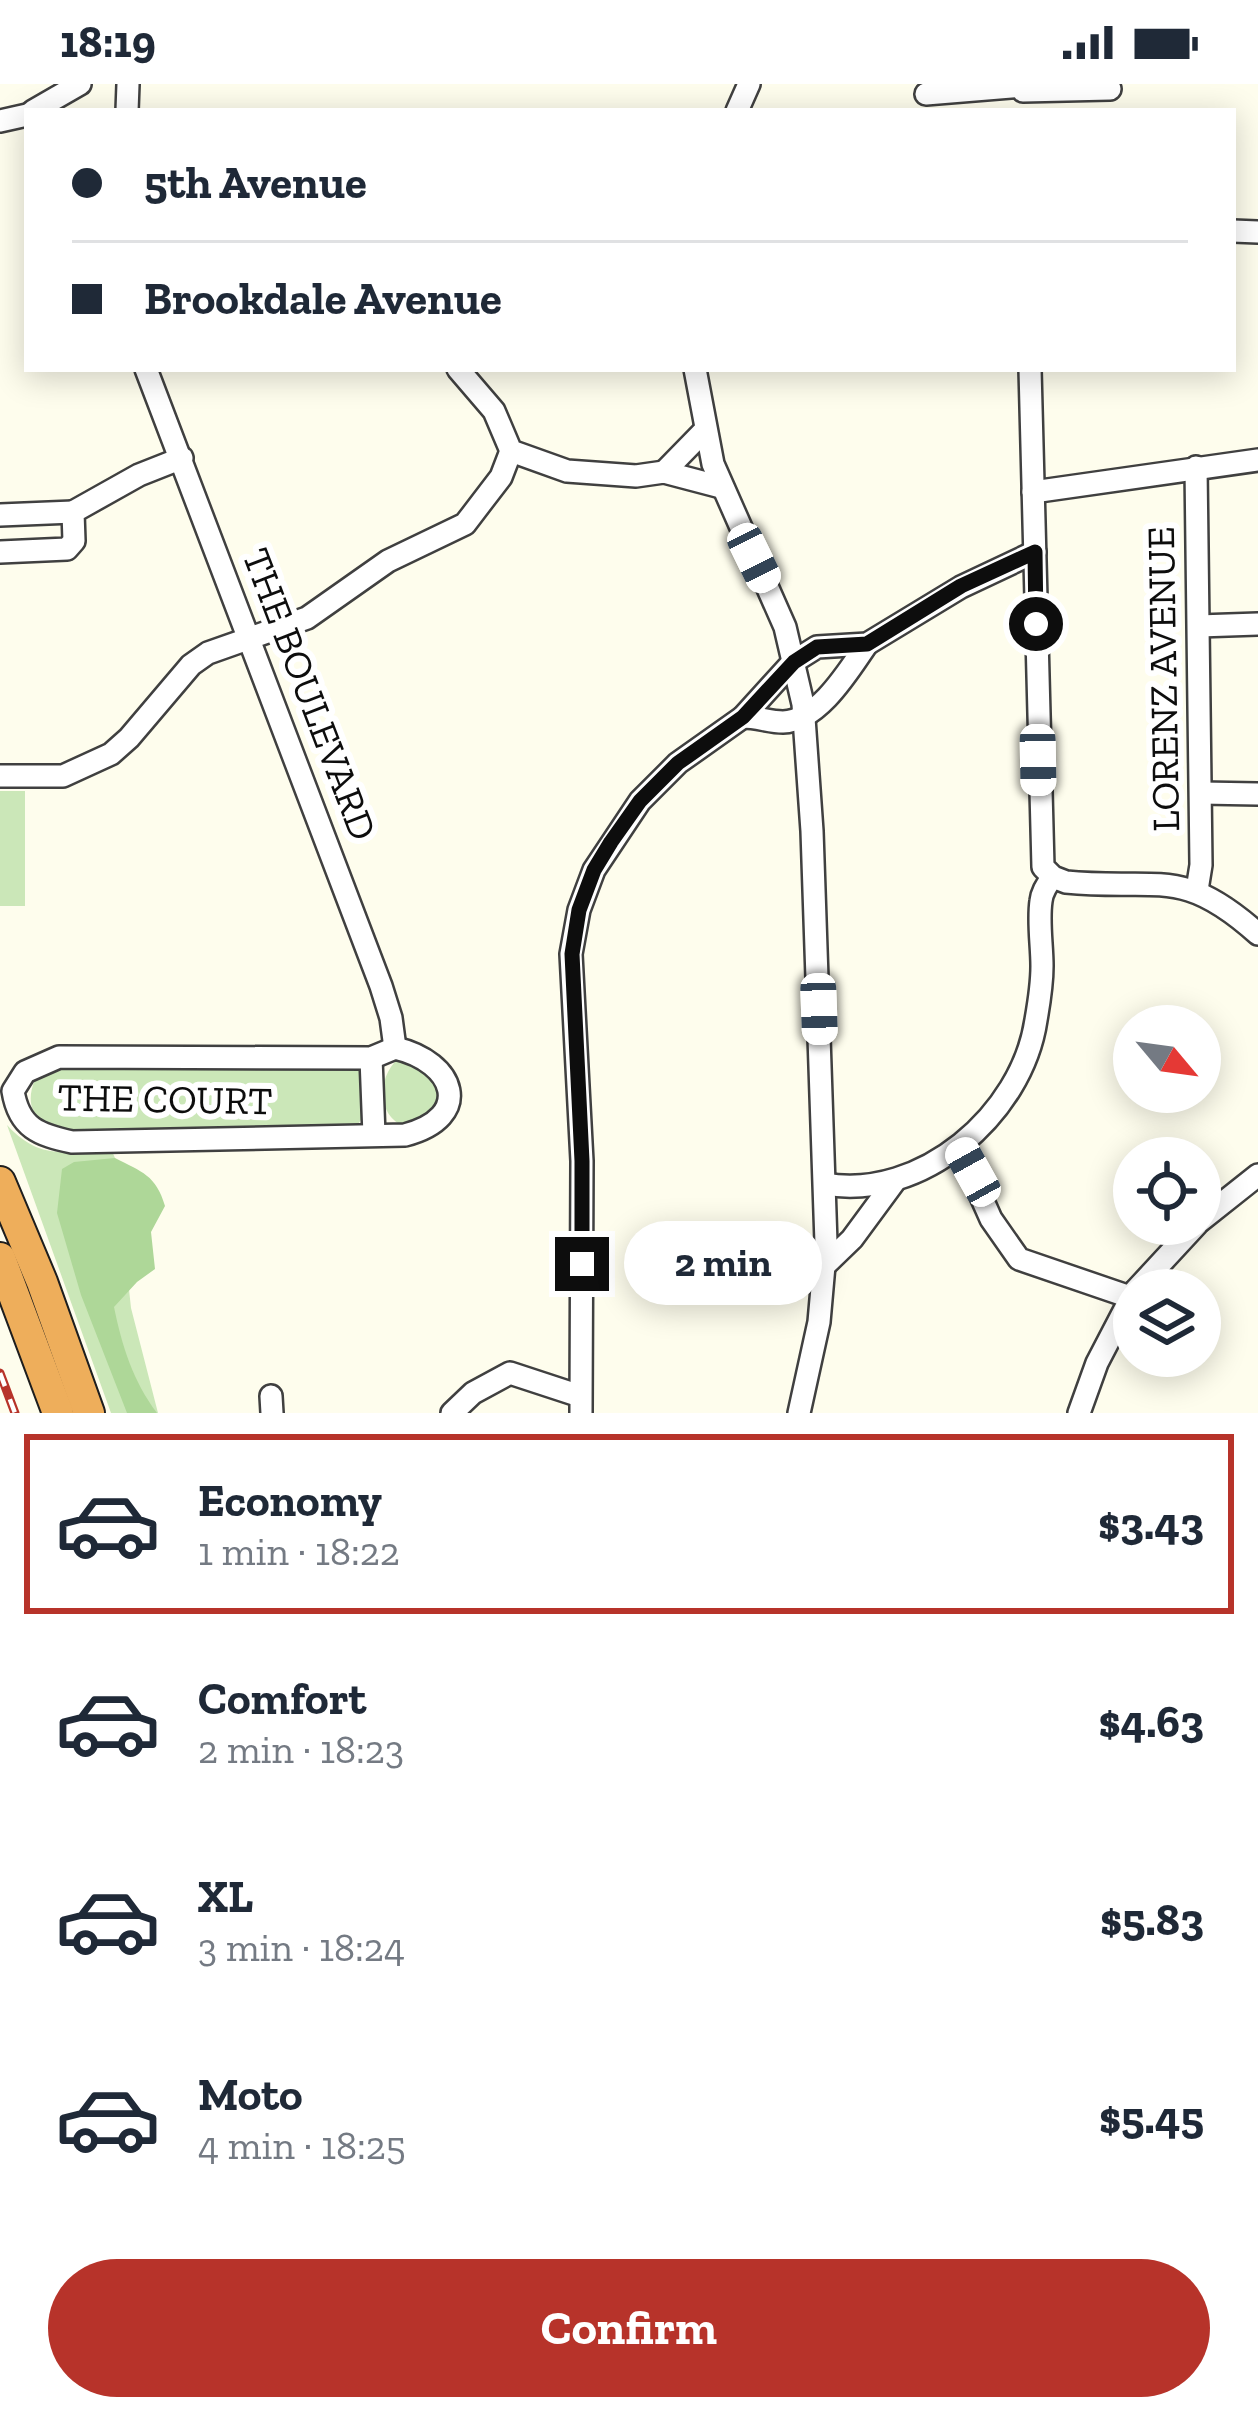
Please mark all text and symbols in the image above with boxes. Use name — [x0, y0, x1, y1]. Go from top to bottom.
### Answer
text: 18:19 — [60, 15, 156, 69]
text: 5th Avenue — [144, 156, 367, 210]
text: Brookdale Avenue — [144, 272, 502, 326]
car — [722, 518, 786, 598]
street label: LORENZ AVENUE — [1137, 526, 1189, 832]
street label: THE BOULEVARD — [233, 542, 387, 846]
route start — [1009, 597, 1063, 651]
car — [1019, 724, 1057, 796]
car — [800, 972, 838, 1046]
north arrow — [1113, 1005, 1221, 1113]
map controls — [1113, 1005, 1221, 1377]
street label: THE COURT — [57, 1074, 273, 1124]
car — [940, 1132, 1006, 1212]
button: locate — [1113, 1137, 1221, 1245]
callout: 2 min — [624, 1222, 822, 1306]
route end — [555, 1237, 609, 1291]
text: 2 min — [674, 1239, 772, 1286]
button: layers — [1113, 1269, 1221, 1377]
icon: car — [54, 1470, 162, 1578]
text: Economy — [198, 1474, 382, 1528]
text: $3.43 — [1098, 1497, 1204, 1551]
text: 1 min · 18:22 — [198, 1528, 400, 1575]
icon: car — [54, 1668, 162, 1776]
text: Comfort — [198, 1672, 366, 1726]
text: $4.63 — [1099, 1695, 1204, 1749]
text: 2 min · 18:23 — [198, 1726, 404, 1773]
icon: car — [54, 1866, 162, 1974]
text: XL — [198, 1870, 253, 1924]
text: $5.83 — [1100, 1893, 1204, 1947]
text: 3 min · 18:24 — [198, 1924, 405, 1971]
icon: car — [54, 2064, 162, 2172]
text: Moto — [198, 2068, 303, 2122]
text: $5.45 — [1099, 2091, 1204, 2145]
text: 4 min · 18:25 — [198, 2122, 406, 2169]
button: Confirm — [48, 2259, 1210, 2397]

